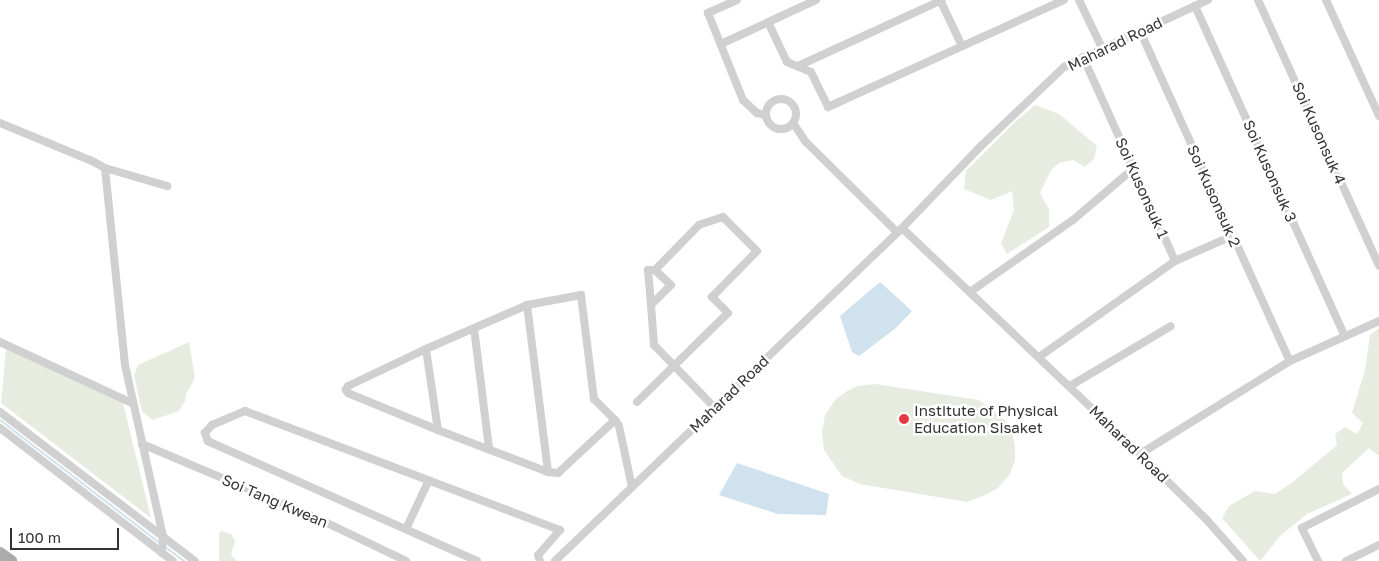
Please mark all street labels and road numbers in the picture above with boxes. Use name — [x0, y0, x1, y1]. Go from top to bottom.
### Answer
street label: Maharad Road — [1065, 13, 1165, 75]
street label: Soi Kusonsuk 4 — [1288, 79, 1350, 187]
street label: Soi Kusonsuk 3 — [1239, 117, 1301, 225]
street label: Soi Kusonsuk 1 — [1112, 135, 1172, 241]
street label: Soi Kusonsuk 2 — [1183, 142, 1245, 250]
street label: Maharad Road — [686, 352, 772, 436]
street label: Maharad Road — [1086, 402, 1172, 486]
street label: Soi Tang Kwean — [219, 471, 331, 531]

